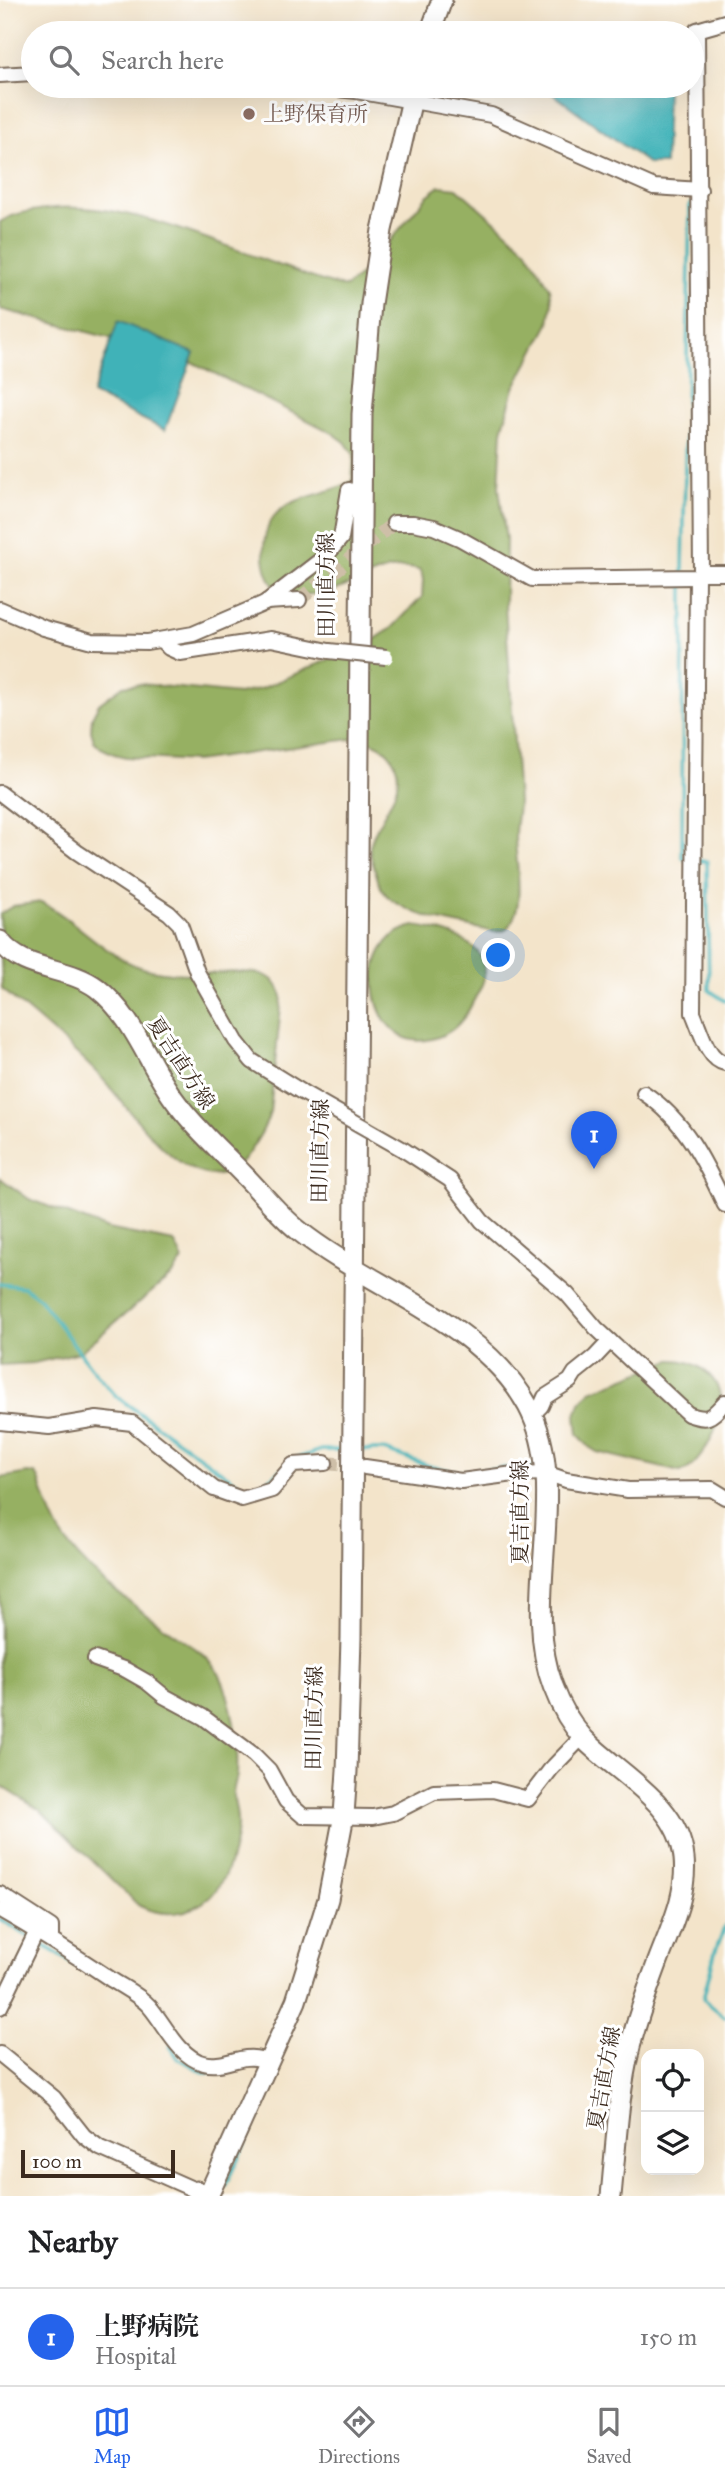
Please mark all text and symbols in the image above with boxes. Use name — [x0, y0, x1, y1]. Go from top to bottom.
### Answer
search box — [21, 21, 704, 98]
icon: search — [45, 41, 83, 79]
text: Search here — [101, 44, 224, 76]
place label: 上野保育所 — [263, 101, 368, 127]
marker: 上野保育所 — [241, 106, 257, 122]
street label: 田川直方線 — [313, 533, 339, 638]
your location — [481, 938, 515, 972]
street label: 夏吉直方線 — [142, 1012, 220, 1114]
street label: 田川直方線 — [306, 1098, 334, 1204]
pin: 1 — [571, 1111, 617, 1169]
street label: 夏吉直方線 — [507, 1460, 533, 1565]
street label: 田川直方線 — [300, 1665, 328, 1771]
street label: 夏吉直方線 — [582, 2024, 626, 2132]
map controls — [641, 2049, 704, 2175]
button: locate — [641, 2049, 704, 2112]
button: layers — [641, 2112, 704, 2175]
scale bar — [21, 2147, 175, 2179]
text: 100 m — [32, 2150, 82, 2173]
text: Nearby — [28, 2224, 118, 2260]
text: 上野病院 — [95, 2310, 199, 2342]
text: 1 — [46, 2323, 56, 2351]
text: 150 m — [640, 2323, 697, 2351]
text: Hospital — [95, 2342, 177, 2370]
tab: Map — [93, 2403, 131, 2468]
tab: Directions — [318, 2403, 400, 2468]
tab: Saved — [587, 2403, 632, 2468]

